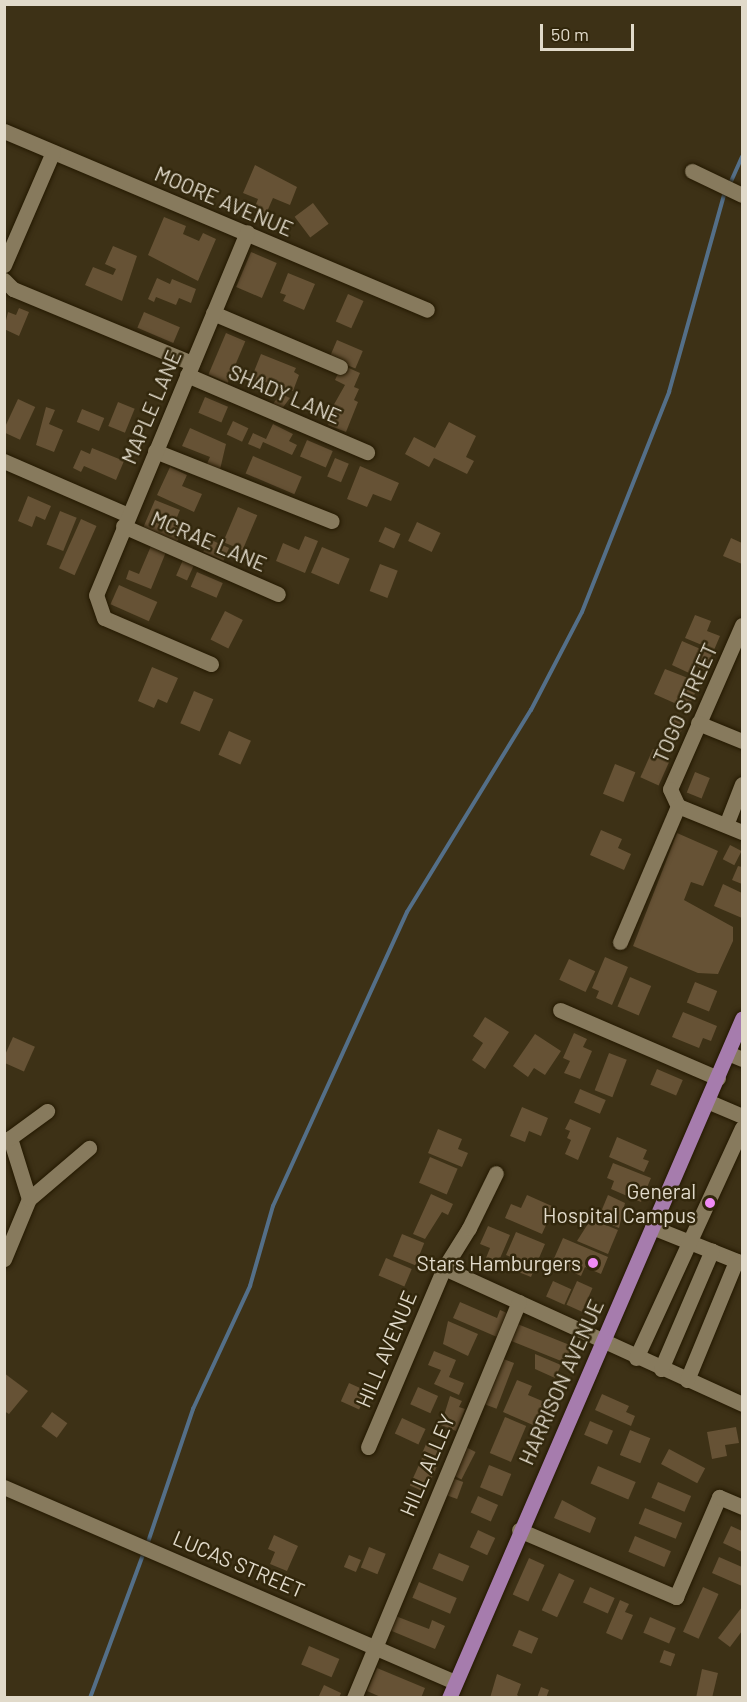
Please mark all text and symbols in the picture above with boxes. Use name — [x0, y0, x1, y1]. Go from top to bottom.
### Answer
scale bar — [543, 12, 638, 50]
text: 50 m — [551, 23, 589, 45]
street label: MOORE AVENUE — [151, 161, 297, 241]
street label: MAPLE LANE — [116, 346, 186, 468]
street label: SHADY LANE — [225, 359, 345, 429]
street label: MCRAE LANE — [147, 505, 271, 577]
street label: TOGO STREET — [647, 639, 723, 767]
place label: General Hospital Campus — [543, 1178, 696, 1228]
marker: General Hospital Campus — [701, 1194, 719, 1212]
place label: Stars Hamburgers — [416, 1250, 581, 1276]
marker: Stars Hamburgers — [586, 1256, 600, 1270]
street label: HILL AVENUE — [350, 1287, 422, 1411]
street label: HARRISON AVENUE — [513, 1295, 609, 1469]
street label: HILL ALLEY — [394, 1410, 460, 1520]
street label: LUCAS STREET — [169, 1525, 309, 1603]

